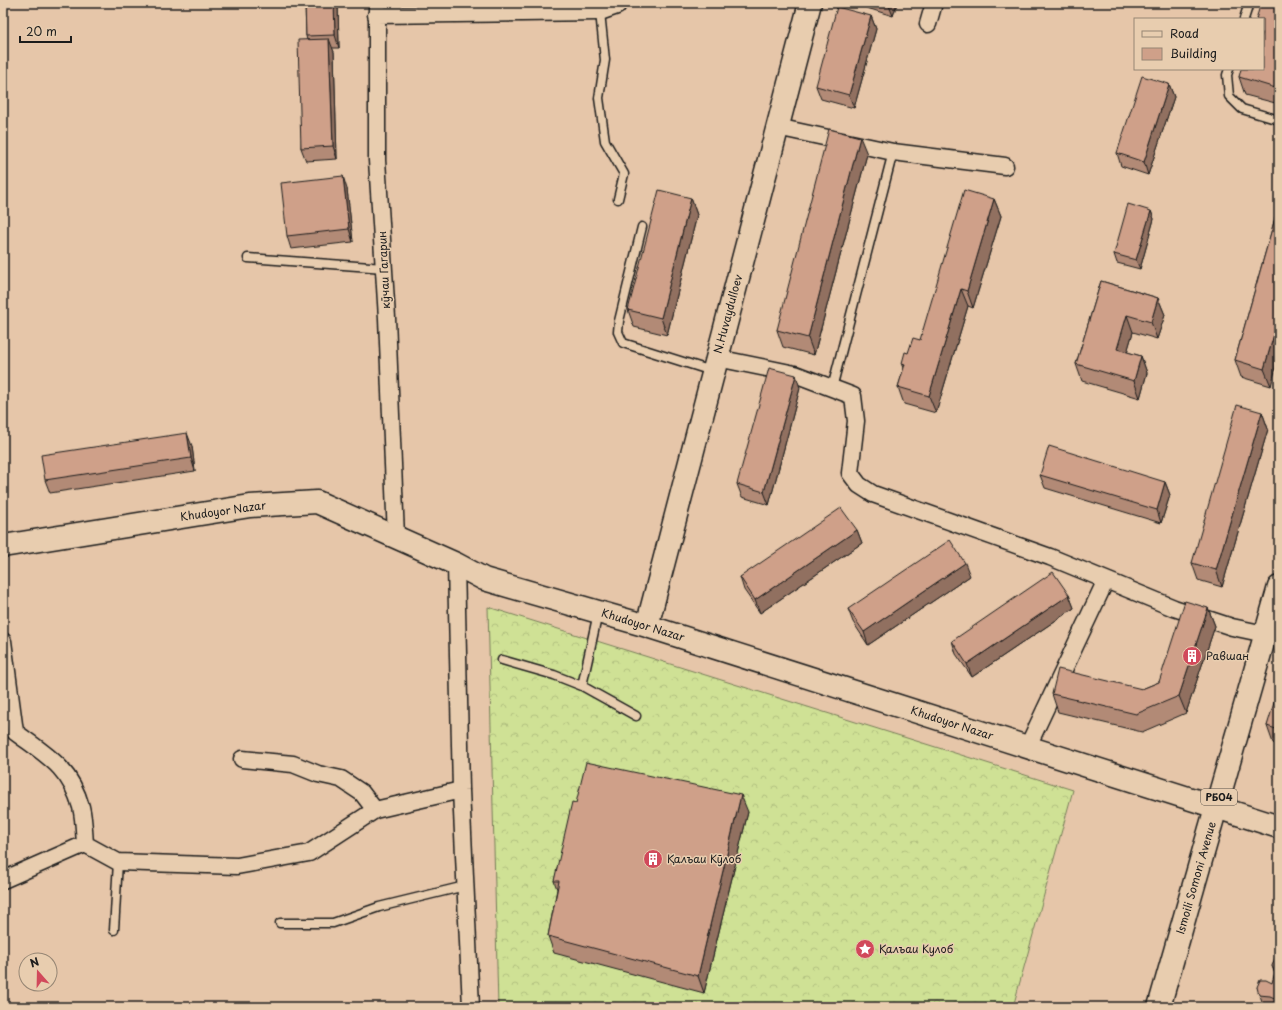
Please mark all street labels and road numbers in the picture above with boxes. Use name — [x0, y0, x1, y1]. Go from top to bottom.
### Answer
street label: кӯчаи Гагарин — [373, 230, 394, 309]
street label: N.Huvaydulloev — [709, 272, 746, 355]
street label: Khudoyor Nazar — [179, 496, 267, 525]
street label: Khudoyor Nazar — [599, 604, 687, 645]
street label: Khudoyor Nazar — [908, 701, 996, 744]
road number: РБ04 — [1201, 789, 1237, 805]
street label: Ismoili Somoni Avenue — [1171, 820, 1220, 936]

